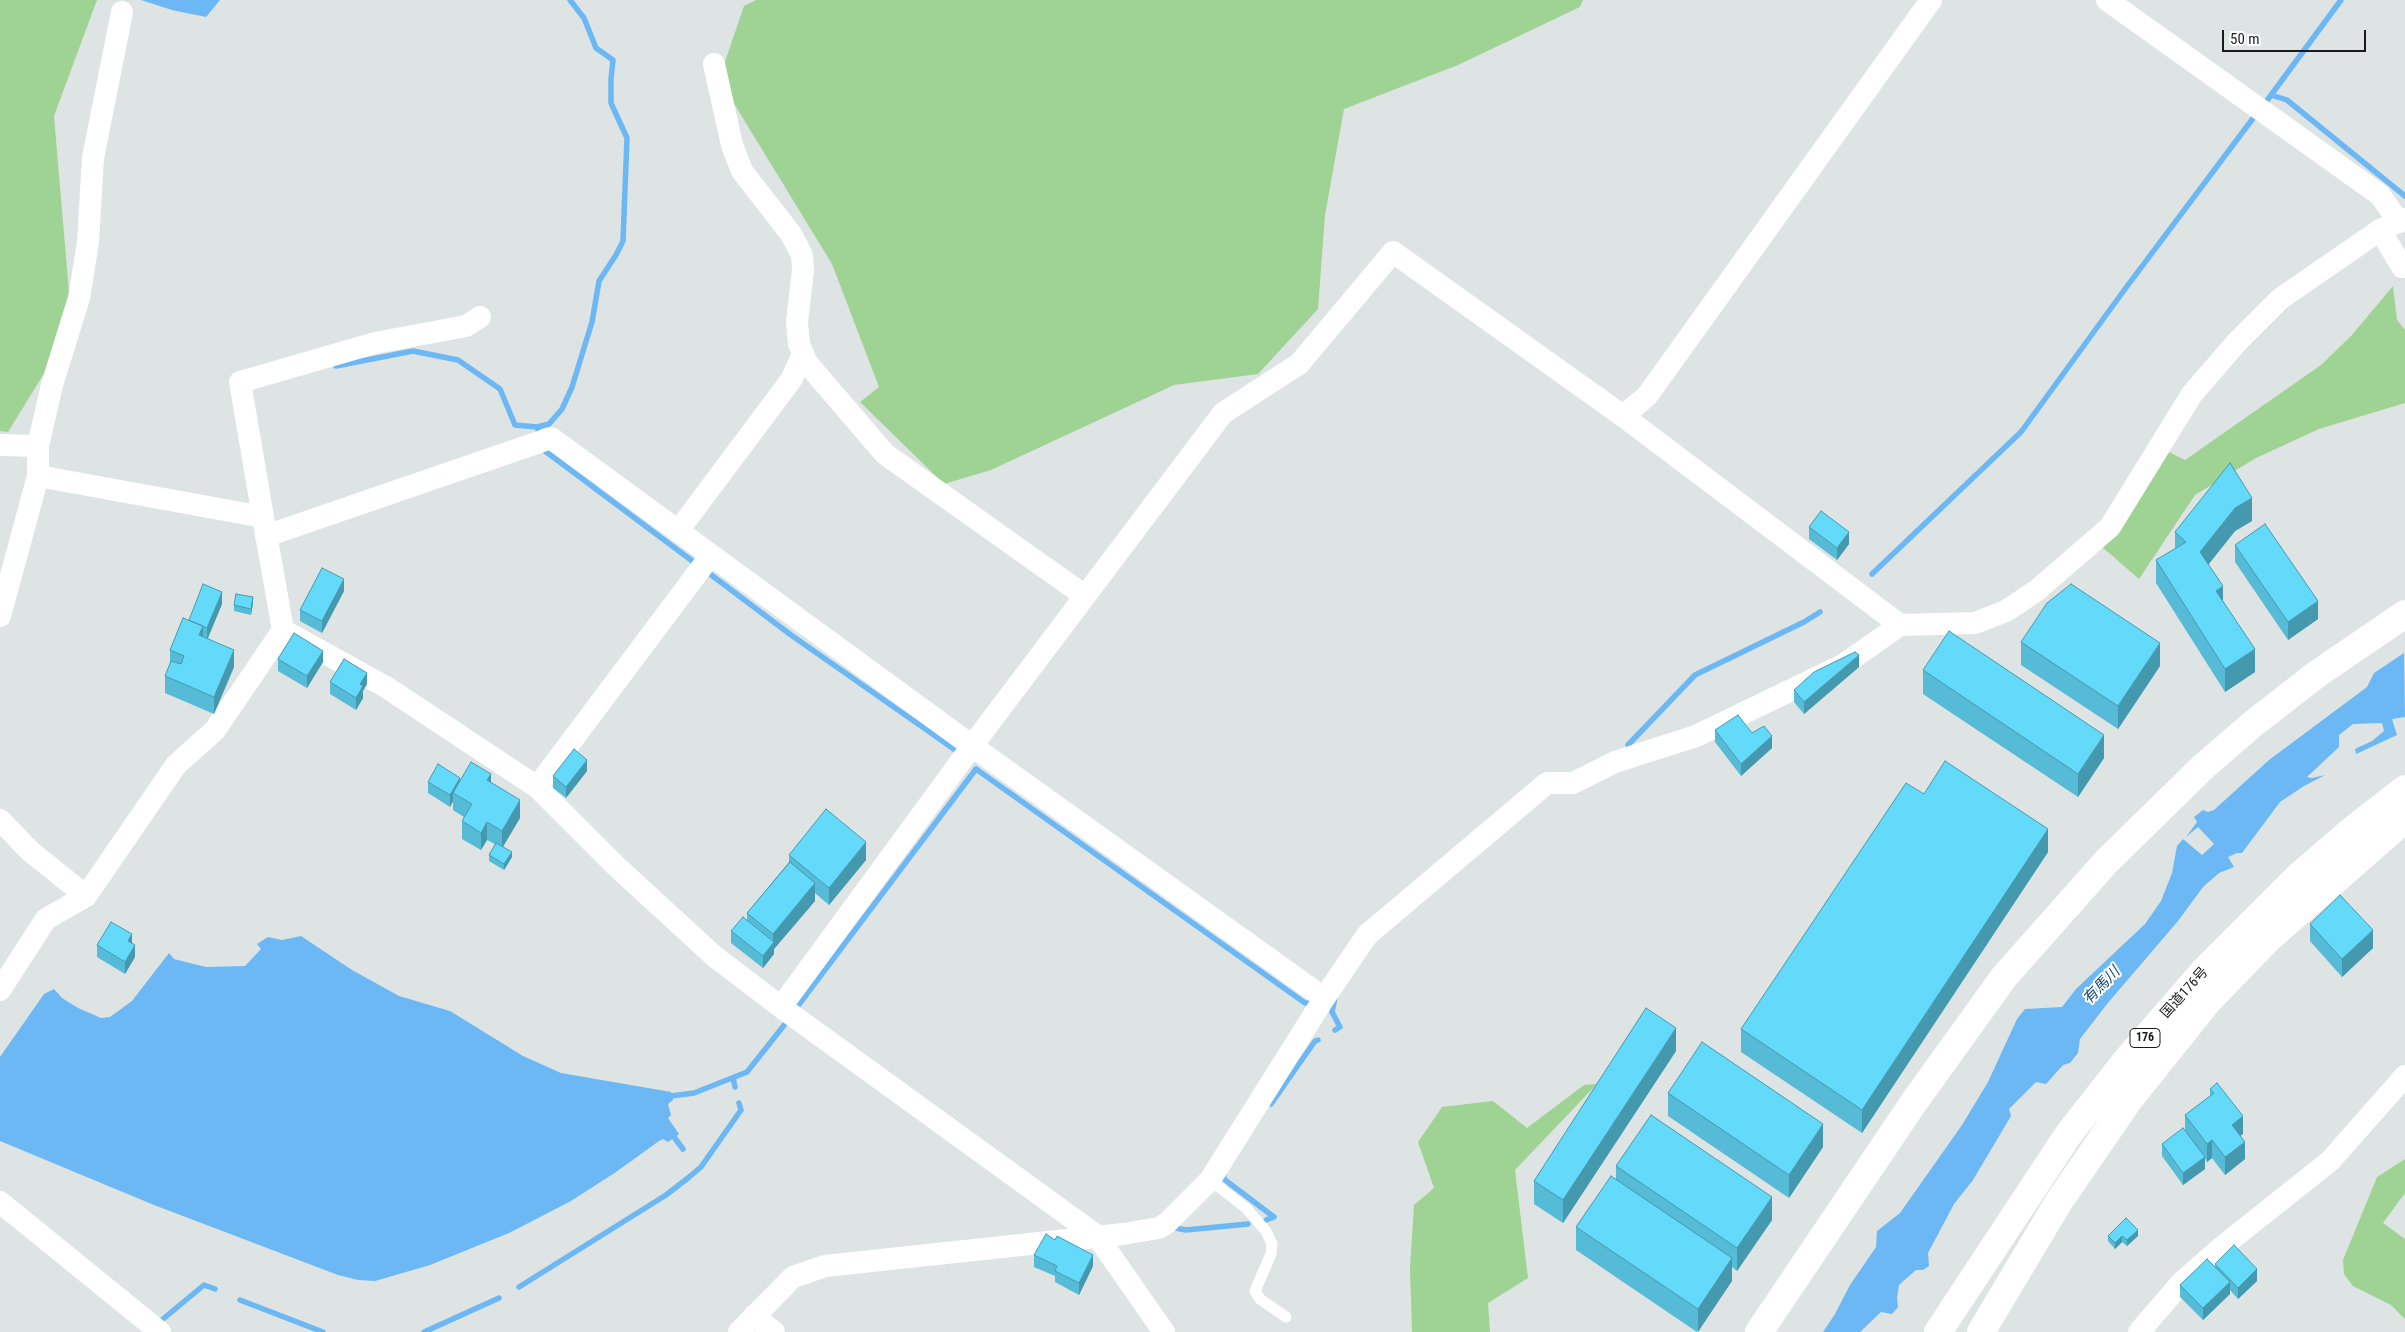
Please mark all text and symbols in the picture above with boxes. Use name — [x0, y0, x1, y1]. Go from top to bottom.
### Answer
scale bar — [2225, 20, 2369, 52]
text: 50 m — [2230, 30, 2260, 48]
water label: 有馬川 — [2080, 964, 2124, 1008]
street label: 国道176号 — [2158, 964, 2212, 1022]
road number: 176 — [2130, 1028, 2160, 1048]

